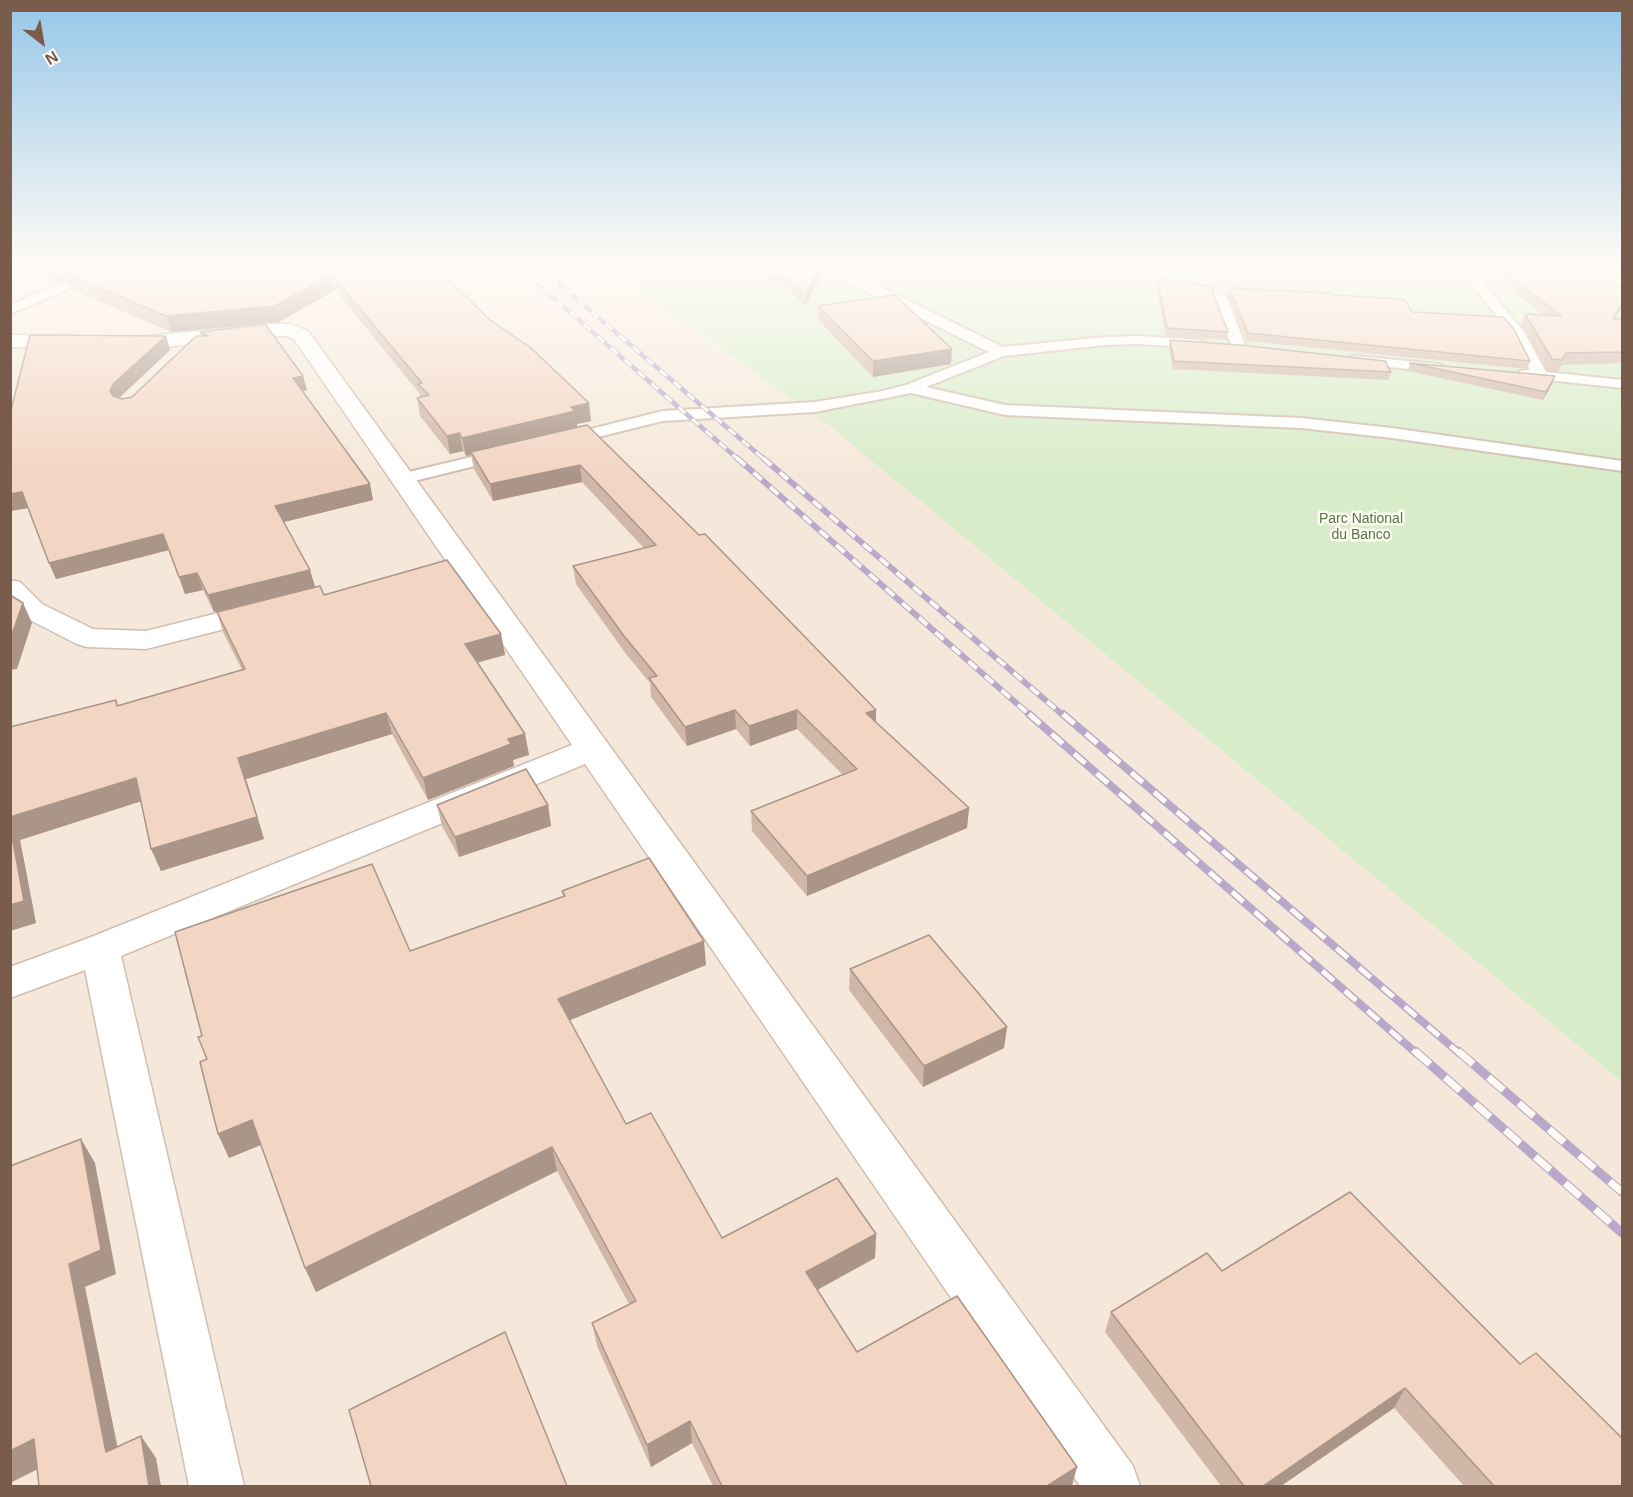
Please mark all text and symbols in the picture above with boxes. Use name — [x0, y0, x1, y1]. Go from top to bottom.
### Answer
north arrow — [12, 12, 72, 72]
text: N — [42, 48, 61, 68]
park label: Parc National du Banco — [1319, 511, 1403, 544]

